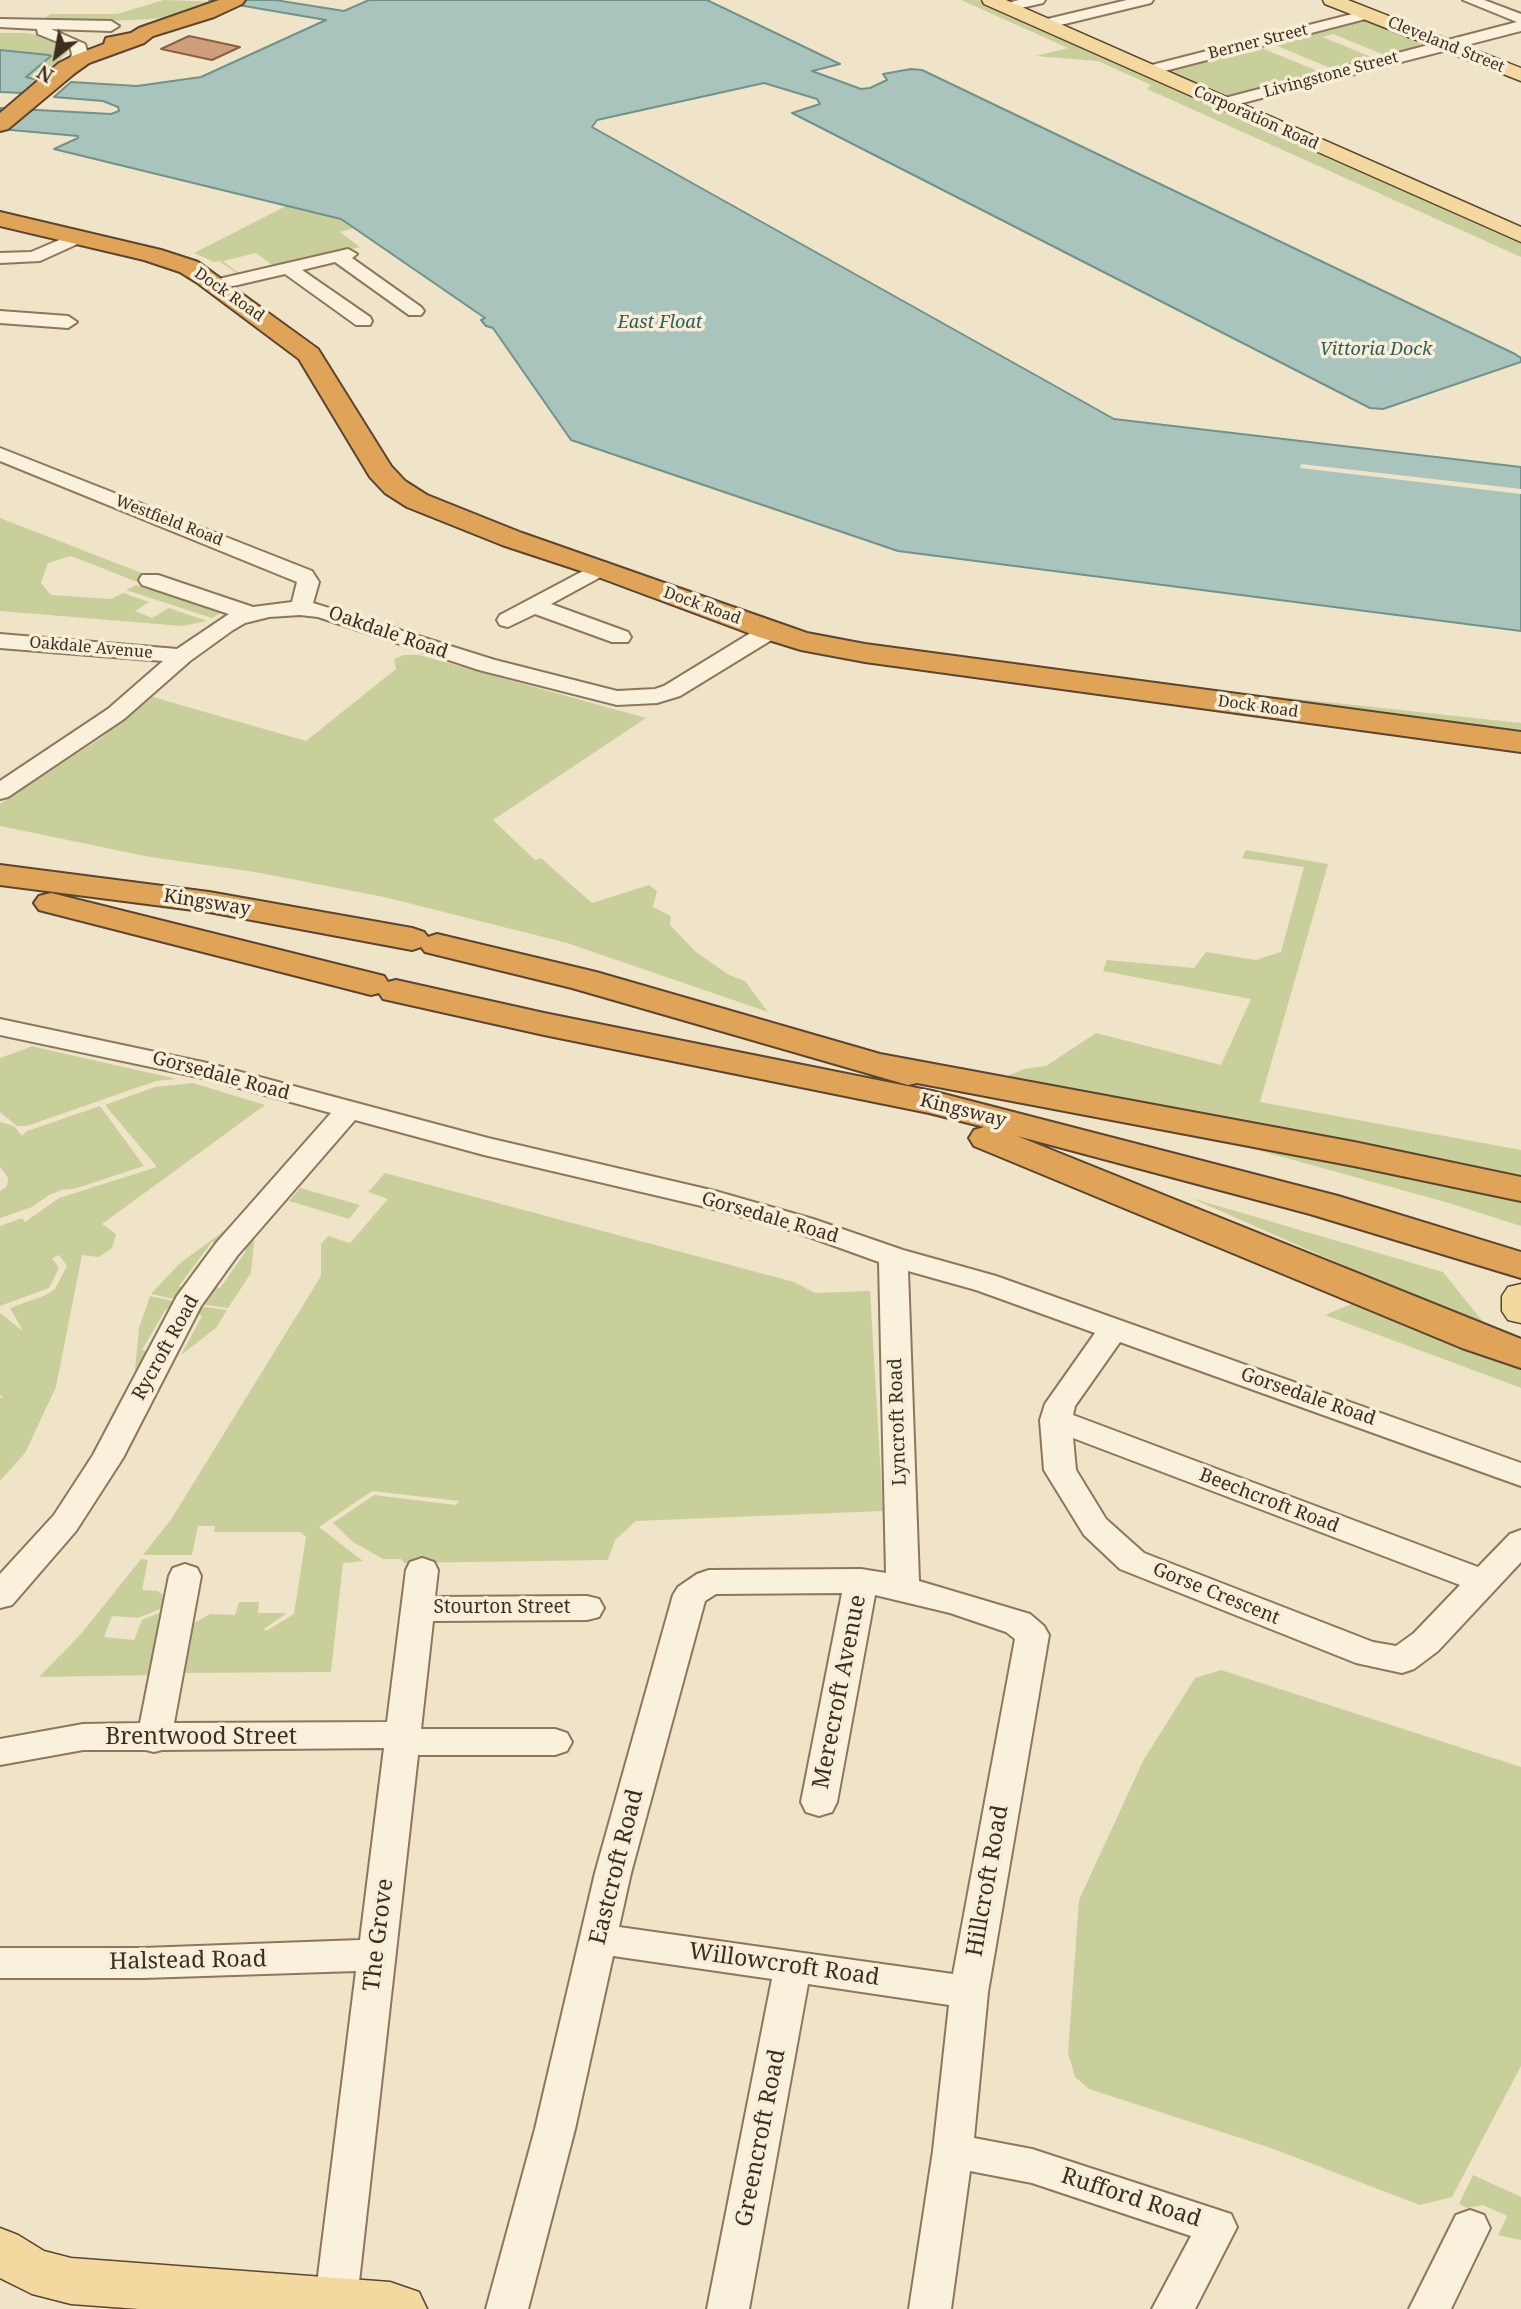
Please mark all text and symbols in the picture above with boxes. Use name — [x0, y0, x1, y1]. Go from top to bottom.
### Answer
street label: Cleveland Street — [1385, 13, 1507, 77]
street label: Berner Street — [1206, 20, 1310, 64]
north arrow — [21, 21, 91, 91]
street label: Livingstone Street — [1262, 48, 1400, 102]
text: N — [32, 59, 58, 89]
street label: Corporation Road — [1190, 82, 1322, 154]
street label: Dock Road — [190, 264, 268, 326]
water label: East Float — [618, 312, 702, 334]
water label: Vittoria Dock — [1320, 339, 1432, 361]
street label: Westfield Road — [112, 492, 226, 550]
street label: Dock Road — [661, 583, 743, 629]
street label: Oakdale Road — [325, 602, 451, 664]
street label: Oakdale Avenue — [29, 633, 153, 663]
street label: Dock Road — [1217, 692, 1299, 722]
street label: Kingsway — [162, 885, 252, 921]
street label: Gorsedale Road — [150, 1047, 292, 1105]
street label: Kingsway — [918, 1089, 1008, 1133]
street label: Gorsedale Road — [699, 1188, 841, 1248]
street label: Rycroft Road — [128, 1292, 204, 1404]
street label: Lyncroft Road — [884, 1358, 912, 1486]
street label: Gorsedale Road — [1237, 1363, 1379, 1431]
street label: Beechcroft Road — [1196, 1464, 1342, 1538]
street label: Gorse Crescent — [1149, 1558, 1283, 1630]
street label: Merecroft Avenue — [808, 1593, 872, 1791]
street label: Stourton Street — [434, 1597, 570, 1619]
street label: Brentwood Street — [105, 1723, 297, 1751]
street label: Eastcroft Road — [584, 1786, 650, 1948]
street label: Hillcroft Road — [961, 1803, 1015, 1959]
street label: The Grove — [358, 1877, 400, 1993]
street label: Willowcroft Road — [687, 1938, 881, 1992]
street label: Halstead Road — [109, 1946, 267, 1976]
street label: Greencroft Road — [730, 2047, 792, 2229]
street label: Rufford Road — [1057, 2162, 1205, 2234]

